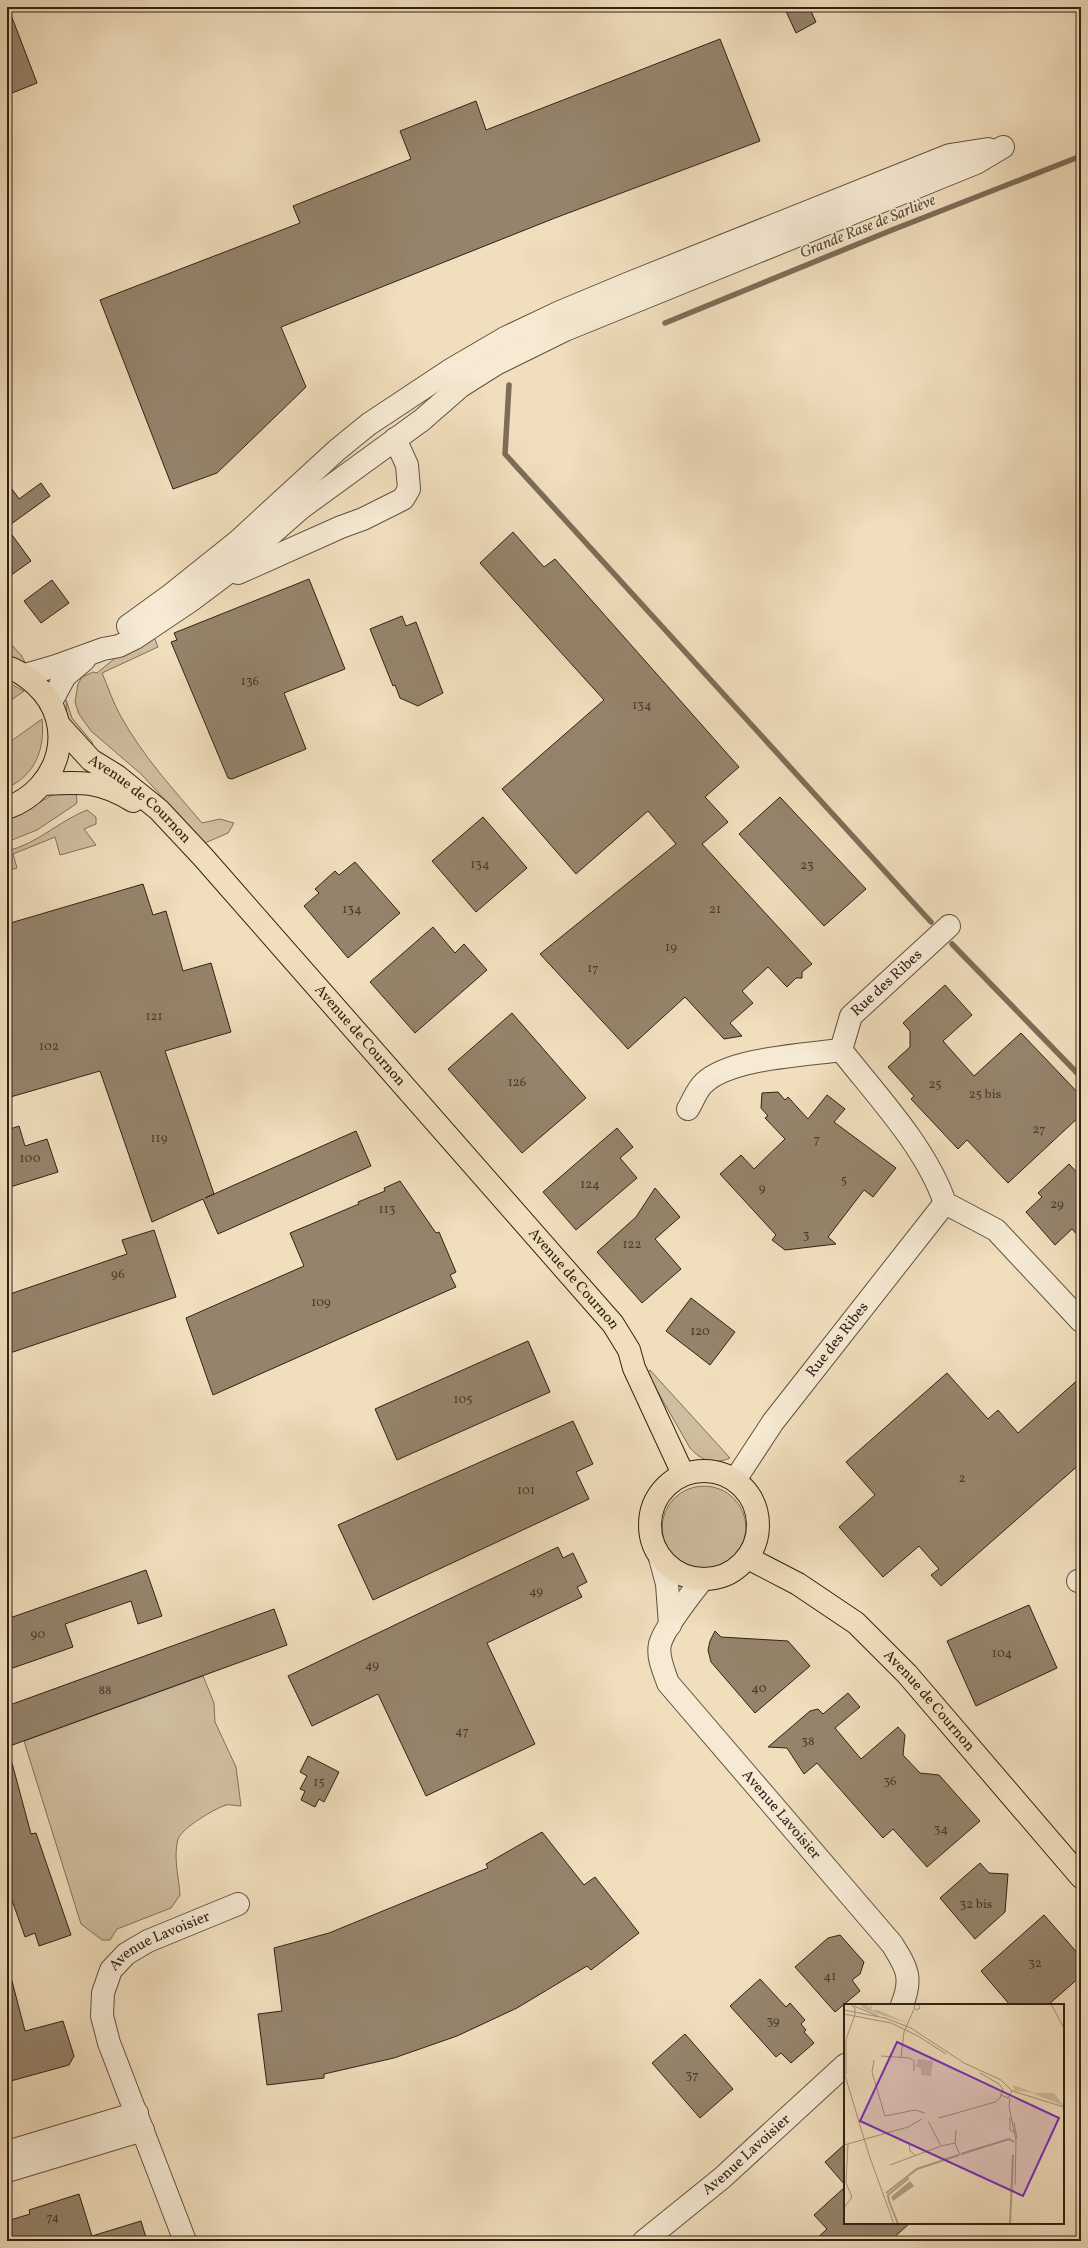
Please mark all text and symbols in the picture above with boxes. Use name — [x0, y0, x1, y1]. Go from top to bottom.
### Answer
water label: Grande Rase de Sarliève — [797, 190, 940, 264]
house number: 136 — [241, 673, 260, 691]
house number: 134 — [632, 697, 652, 715]
street label: Avenue de Cournon — [84, 750, 196, 848]
house number: 134 — [470, 856, 490, 874]
house number: 23 — [800, 857, 814, 875]
house number: 134 — [342, 901, 362, 919]
house number: 21 — [709, 901, 721, 919]
house number: 19 — [665, 939, 677, 957]
street label: Rue des Ribes — [846, 945, 927, 1021]
house number: 17 — [587, 960, 599, 978]
street label: Avenue de Cournon — [309, 980, 410, 1091]
house number: 121 — [145, 1008, 163, 1026]
house number: 102 — [39, 1038, 59, 1056]
house number: 126 — [508, 1074, 527, 1092]
house number: 25 — [928, 1076, 942, 1094]
house number: 25 bis — [969, 1086, 1002, 1104]
house number: 27 — [1033, 1121, 1045, 1139]
house number: 119 — [151, 1130, 168, 1148]
house number: 7 — [814, 1131, 820, 1149]
house number: 100 — [20, 1150, 41, 1168]
house number: 5 — [841, 1172, 847, 1190]
house number: 124 — [580, 1176, 600, 1194]
house number: 9 — [759, 1180, 766, 1198]
house number: 29 — [1050, 1196, 1064, 1214]
house number: 113 — [379, 1201, 396, 1219]
street label: Avenue de Cournon — [523, 1224, 624, 1334]
house number: 3 — [803, 1227, 810, 1245]
house number: 122 — [622, 1236, 642, 1254]
house number: 96 — [111, 1266, 125, 1284]
house number: 109 — [311, 1294, 331, 1312]
street label: Rue des Ribes — [801, 1298, 874, 1382]
house number: 120 — [690, 1323, 710, 1341]
house number: 105 — [454, 1391, 472, 1409]
house number: 2 — [959, 1470, 966, 1488]
house number: 101 — [517, 1482, 535, 1500]
house number: 49 — [529, 1583, 543, 1601]
house number: 90 — [31, 1626, 46, 1644]
street label: Avenue de Cournon — [878, 1645, 980, 1756]
house number: 104 — [992, 1645, 1012, 1663]
house number: 49 — [365, 1657, 379, 1675]
house number: 40 — [751, 1680, 767, 1698]
house number: 88 — [98, 1682, 112, 1700]
house number: 47 — [455, 1723, 469, 1741]
house number: 38 — [801, 1733, 815, 1751]
street label: Avenue Lavoisier — [737, 1765, 826, 1864]
house number: 36 — [883, 1773, 897, 1791]
house number: 15 — [313, 1774, 325, 1792]
house number: 34 — [934, 1821, 948, 1839]
house number: 32 bis — [960, 1896, 993, 1914]
street label: Avenue Lavoisier — [104, 1906, 213, 1976]
house number: 32 — [1028, 1955, 1042, 1973]
house number: 41 — [824, 1968, 836, 1986]
inset map — [844, 2004, 1064, 2224]
house number: 39 — [766, 2013, 780, 2031]
house number: 37 — [686, 2067, 698, 2085]
street label: Avenue Lavoisier — [698, 2109, 795, 2200]
house number: 74 — [47, 2209, 60, 2227]

